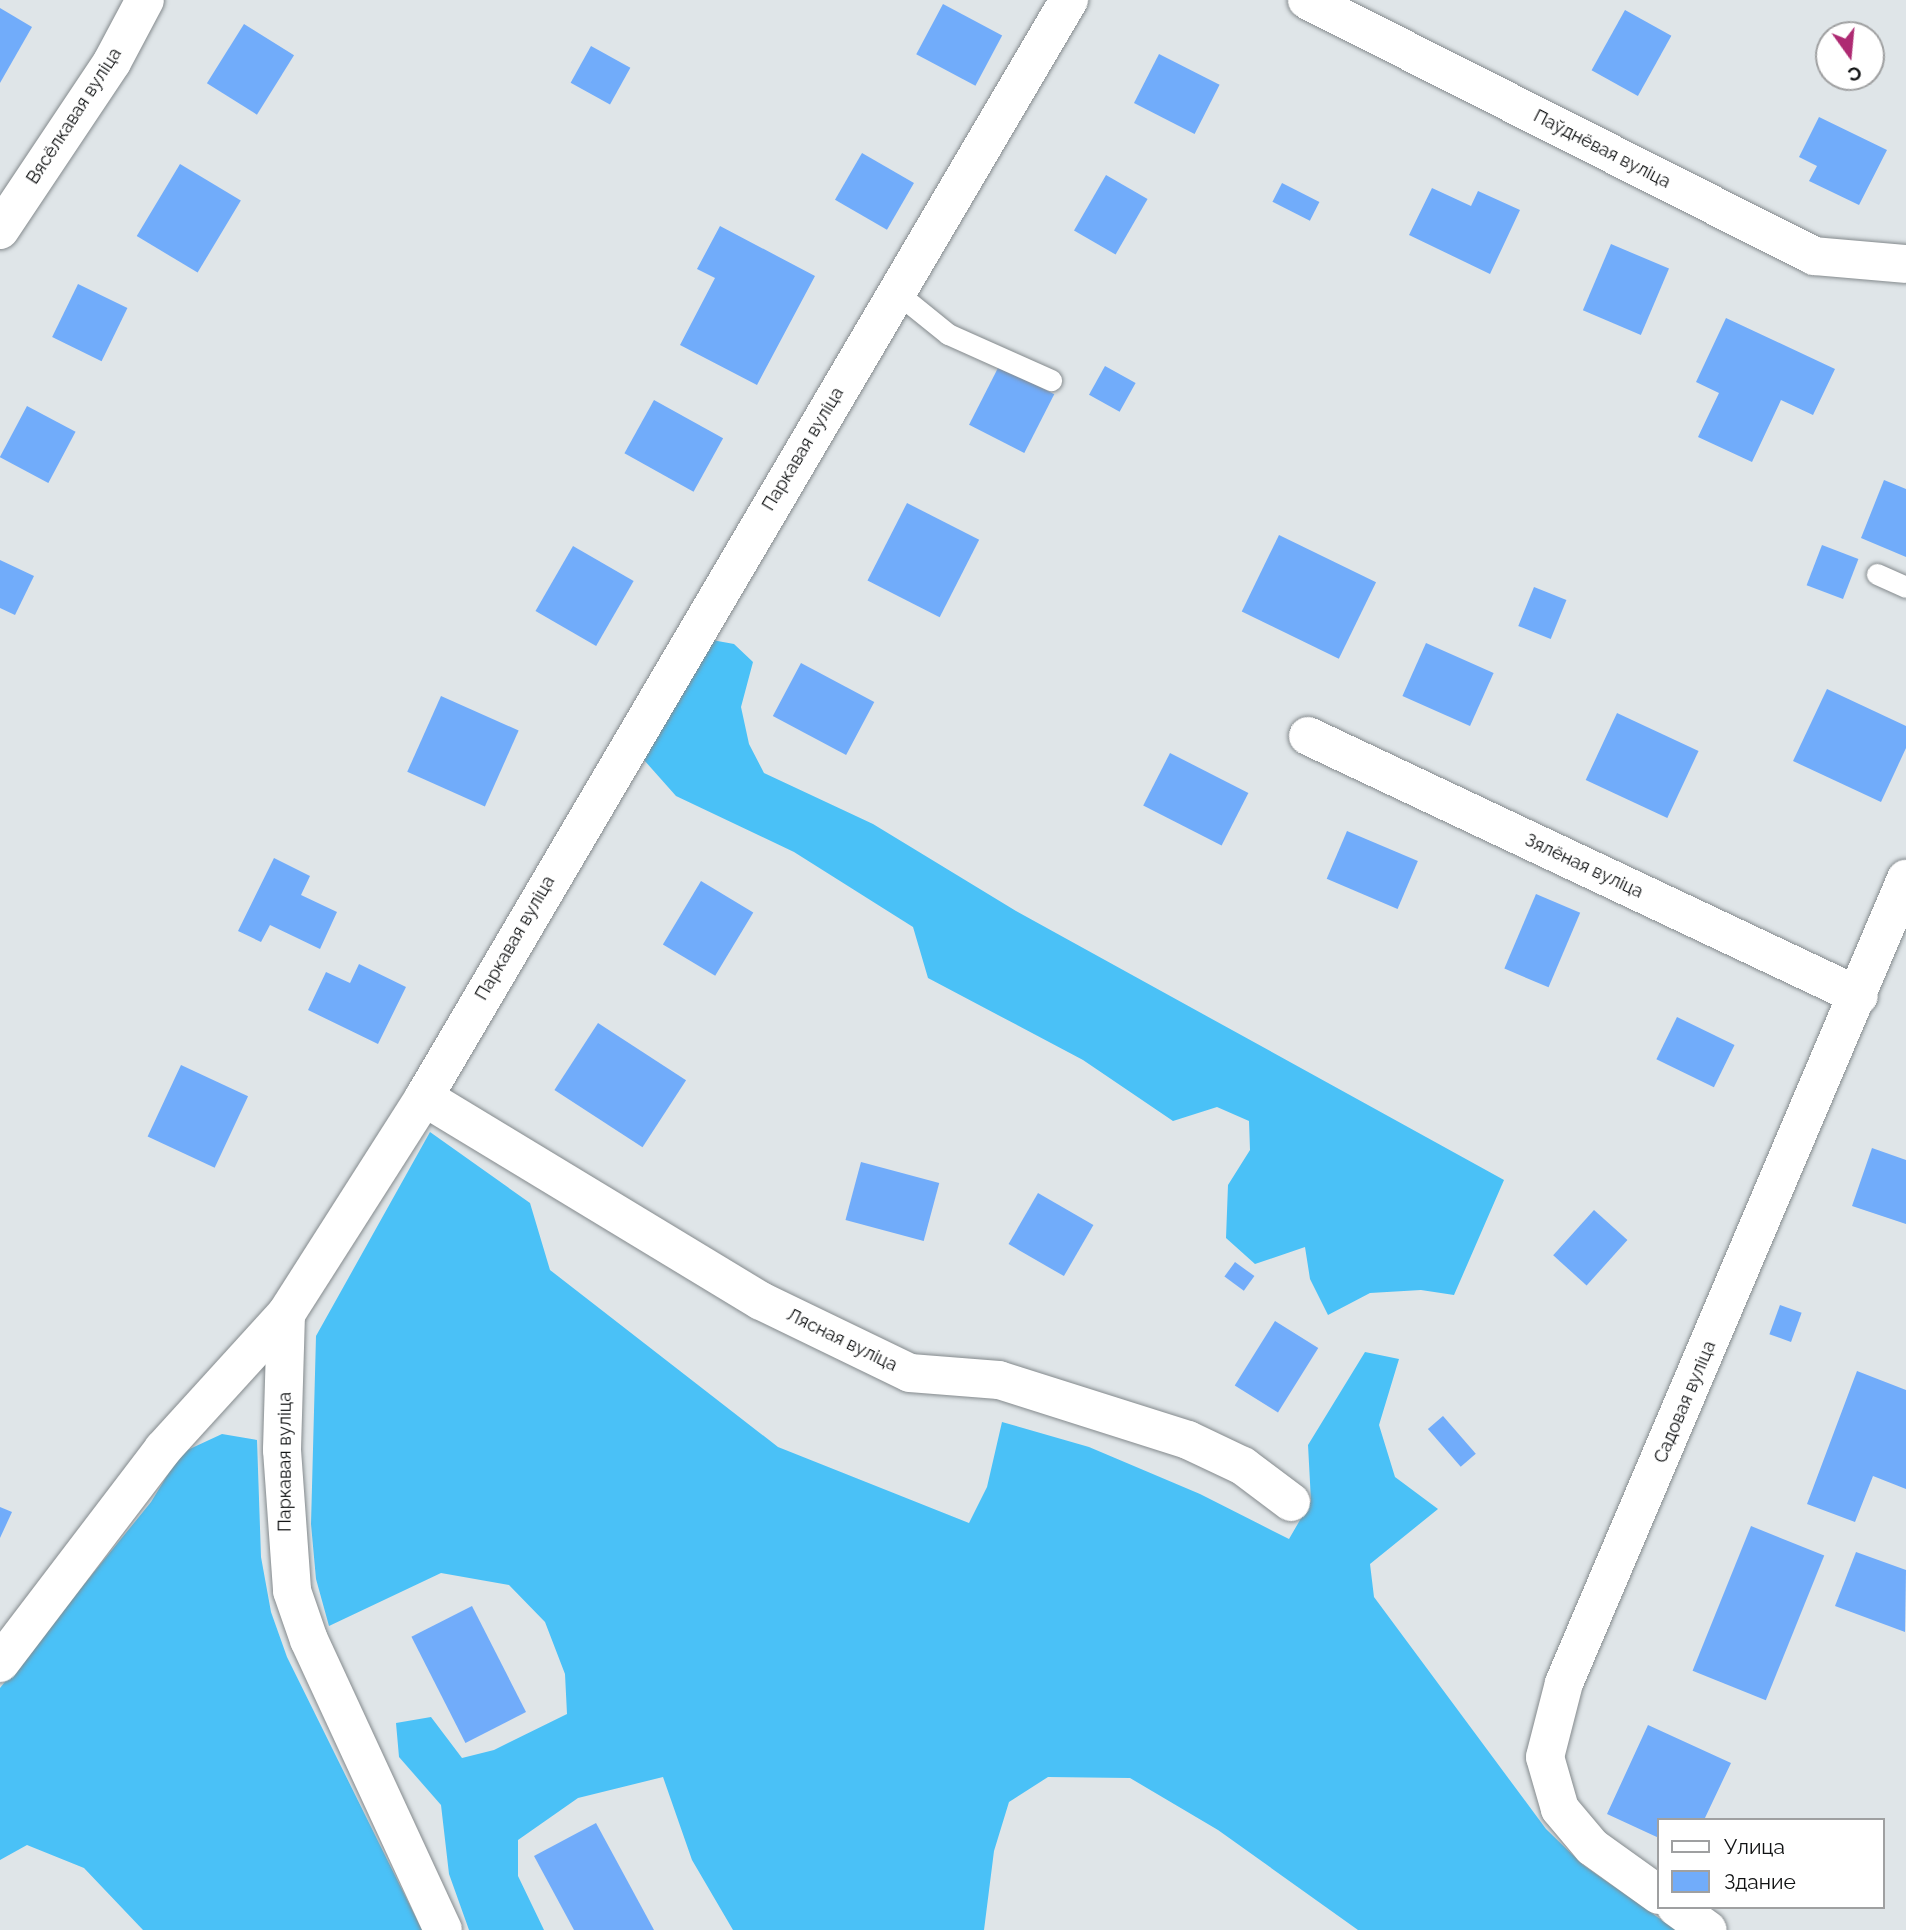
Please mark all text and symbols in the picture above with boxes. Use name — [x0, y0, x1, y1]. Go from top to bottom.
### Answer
north arrow — [1815, 21, 1885, 91]
street label: Вясёлкавая вуліца — [22, 44, 126, 188]
text: С — [1846, 62, 1864, 87]
street label: Паўднёвая вуліца — [1530, 105, 1674, 193]
street label: Паркавая вуліца — [758, 383, 848, 515]
street label: Зялёная вуліца — [1522, 829, 1646, 903]
street label: Паркавая вуліца — [471, 872, 559, 1004]
street label: Лясная вуліца — [783, 1304, 901, 1376]
street label: Садовая вуліца — [1650, 1338, 1720, 1466]
street label: Паркавая вуліца — [274, 1392, 296, 1532]
legend — [1658, 1818, 1885, 1909]
text: Улица — [1724, 1834, 1785, 1859]
text: Здание — [1724, 1869, 1796, 1894]

